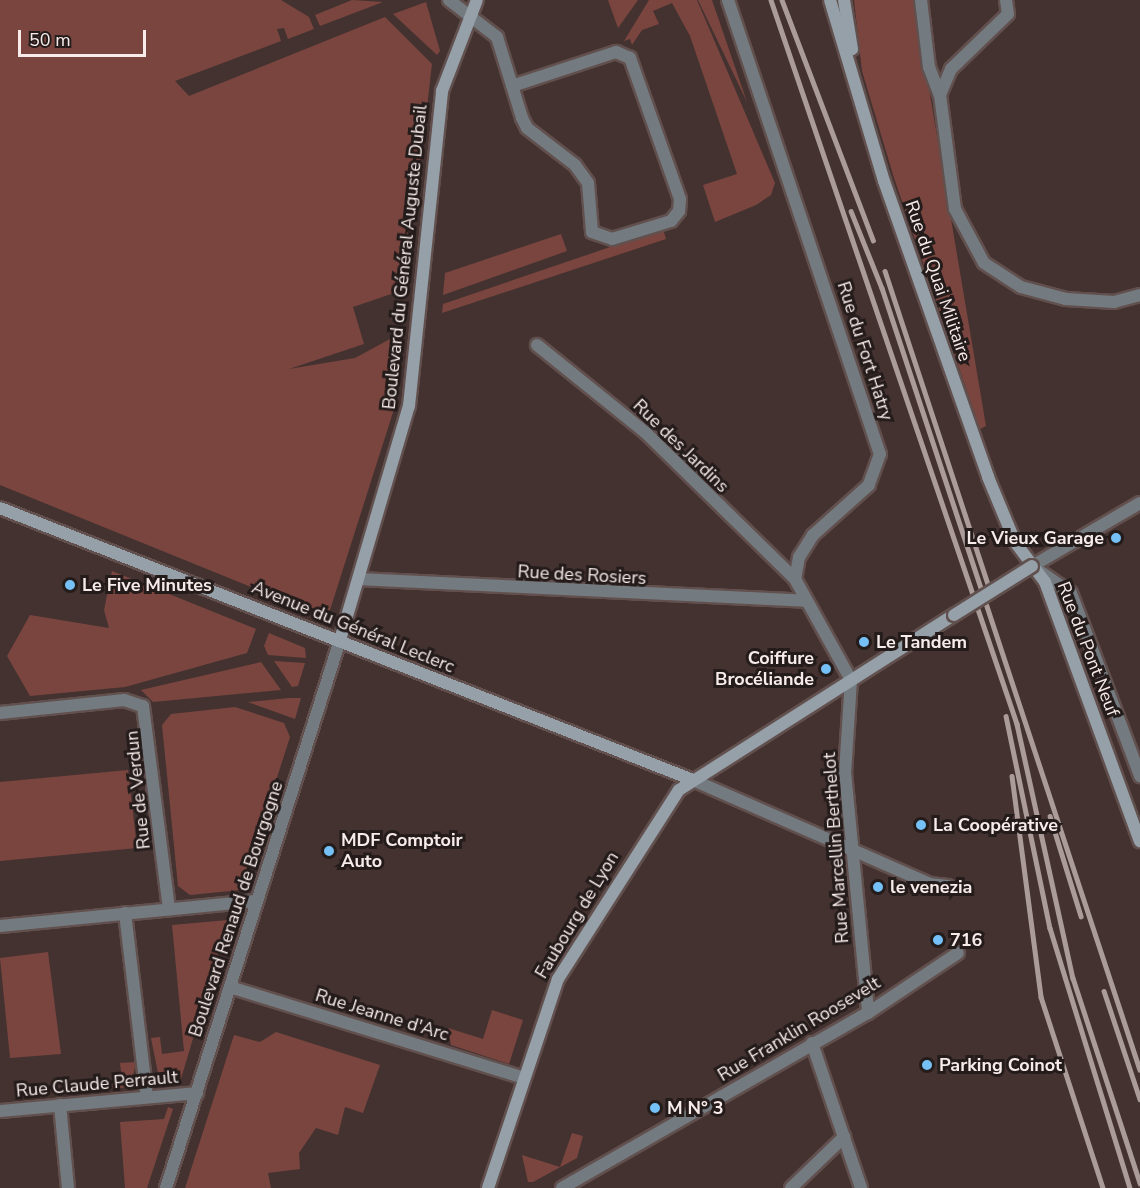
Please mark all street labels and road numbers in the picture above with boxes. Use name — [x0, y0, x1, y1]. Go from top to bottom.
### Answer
street label: Boulevard du Général Auguste Dubail — [378, 104, 432, 410]
street label: Rue du Quai Militaire — [900, 198, 976, 364]
street label: Rue du Fort Hatry — [832, 279, 898, 423]
street label: Rue des Jardins — [629, 395, 733, 497]
street label: Rue des Rosiers — [517, 561, 647, 589]
street label: Avenue du Général Leclerc — [249, 576, 457, 678]
street label: Rue du Pont Neuf — [1052, 579, 1124, 719]
street label: Rue de Verdun — [121, 730, 155, 850]
street label: Rue Marcellin Berthelot — [819, 752, 853, 944]
street label: Boulevard Renaud de Bourgogne — [184, 778, 288, 1040]
street label: Faubourg de Lyon — [531, 848, 623, 982]
street label: Rue Franklin Roosevelt — [714, 972, 884, 1086]
street label: Rue Jeanne d'Arc — [313, 984, 451, 1046]
street label: Rue Claude Perrault — [15, 1066, 179, 1102]

